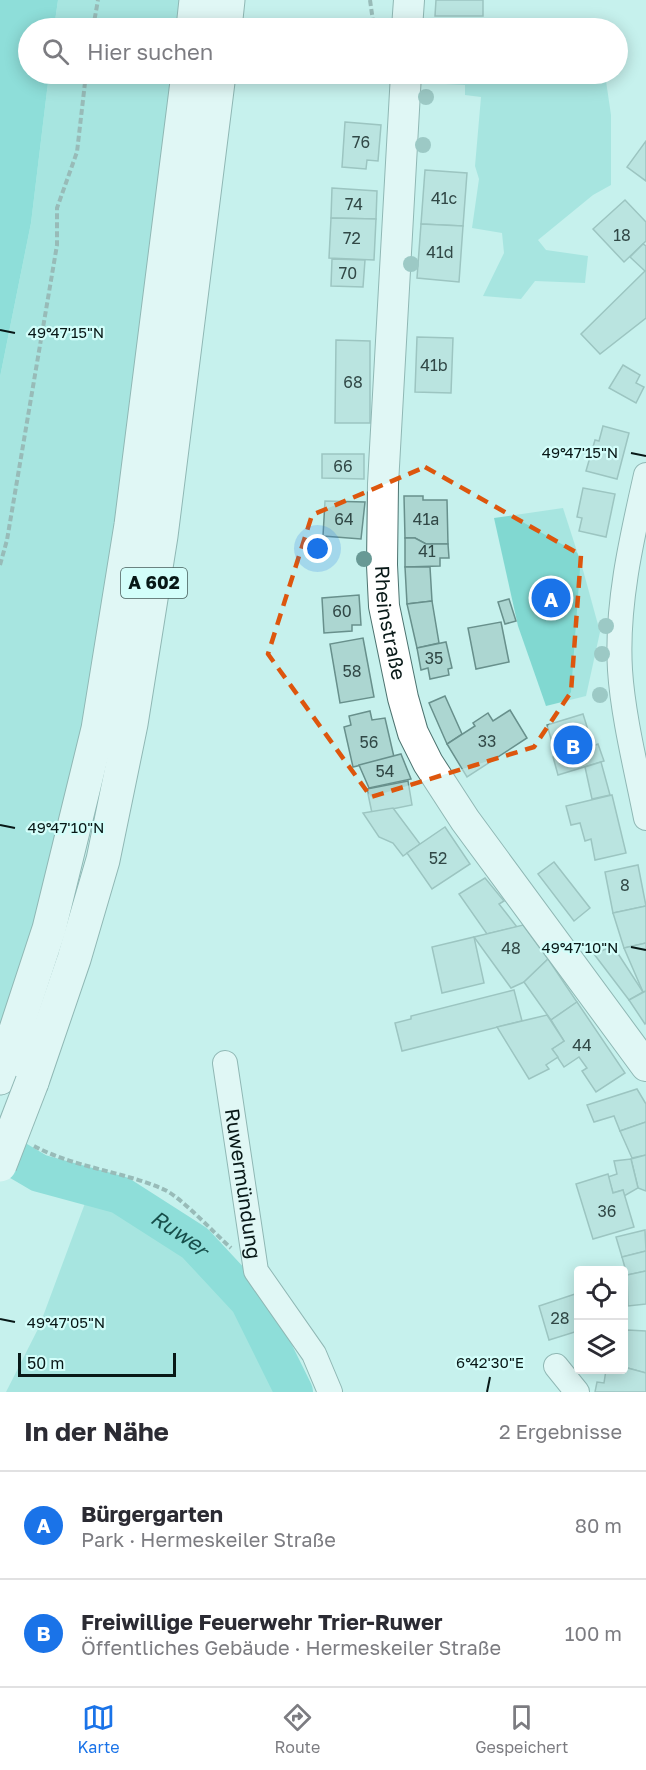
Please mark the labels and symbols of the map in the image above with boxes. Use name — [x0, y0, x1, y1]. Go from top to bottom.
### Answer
house number: 76 — [352, 132, 370, 152]
house number: 41c — [431, 188, 457, 208]
house number: 74 — [345, 194, 363, 214]
house number: 18 — [613, 225, 631, 245]
house number: 72 — [343, 228, 361, 248]
house number: 41d — [426, 242, 454, 262]
house number: 70 — [339, 263, 357, 283]
text: 49°47'15"N — [28, 323, 104, 341]
house number: 41b — [420, 355, 448, 375]
house number: 68 — [343, 372, 363, 392]
text: 49°47'15"N — [542, 443, 618, 461]
house number: 66 — [333, 456, 353, 476]
house number: 64 — [334, 509, 354, 529]
house number: 41a — [413, 509, 439, 529]
your location — [303, 534, 332, 563]
house number: 41 — [418, 541, 436, 561]
street label: Rheinstraße — [371, 565, 412, 682]
road number: A 602 — [121, 568, 187, 598]
pin: A — [532, 576, 570, 620]
house number: 60 — [332, 601, 352, 621]
house number: 35 — [425, 648, 443, 668]
house number: 58 — [342, 661, 362, 681]
pin: B — [554, 722, 592, 768]
house number: 33 — [478, 731, 496, 751]
house number: 56 — [360, 732, 378, 752]
house number: 54 — [375, 761, 395, 781]
text: 49°47'10"N — [28, 818, 104, 836]
house number: 52 — [429, 848, 447, 868]
house number: 8 — [620, 875, 630, 895]
house number: 48 — [501, 938, 521, 958]
text: 49°47'10"N — [542, 938, 618, 956]
house number: 44 — [572, 1035, 592, 1055]
street label: Ruwermündung — [221, 1107, 267, 1260]
house number: 36 — [597, 1201, 617, 1221]
water label: Ruwer — [146, 1204, 216, 1263]
house number: 28 — [550, 1308, 570, 1328]
text: 49°47'05"N — [27, 1313, 105, 1331]
scale bar — [18, 1350, 176, 1378]
text: 6°42'30"E — [456, 1353, 524, 1371]

